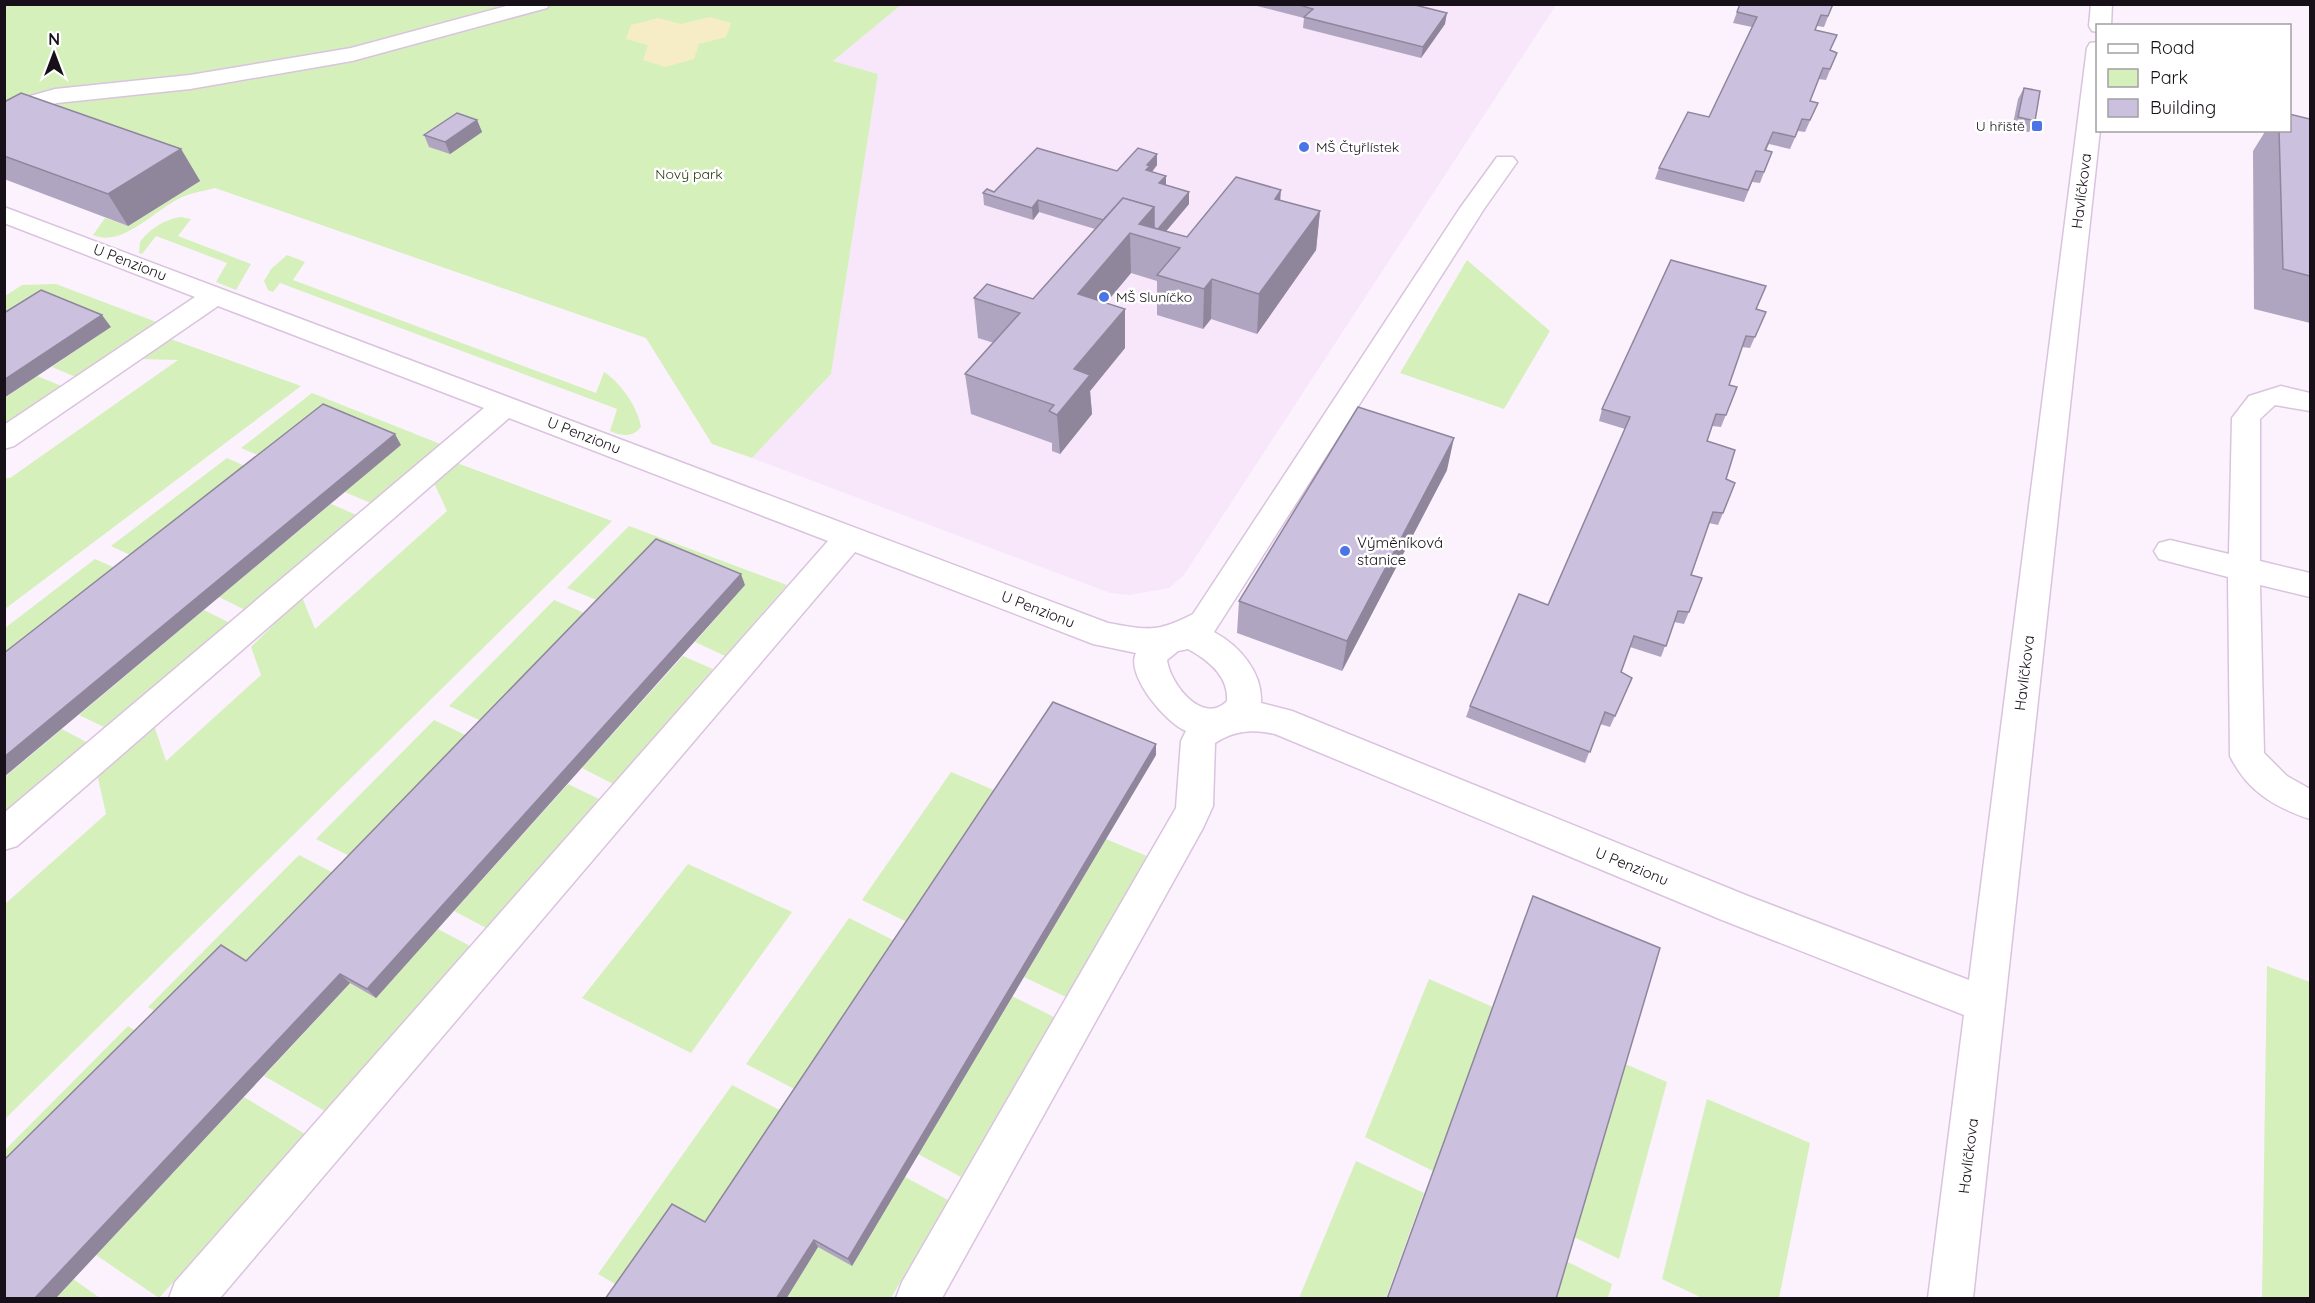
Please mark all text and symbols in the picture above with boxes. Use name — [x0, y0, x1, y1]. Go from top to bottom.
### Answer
north arrow — [24, 24, 84, 84]
legend — [2096, 24, 2291, 132]
text: N — [48, 29, 60, 49]
text: Road — [2150, 36, 2195, 59]
text: Park — [2150, 66, 2188, 89]
text: Building — [2150, 96, 2216, 119]
place label: U hřiště — [1976, 117, 2025, 135]
marker: U hřiště — [2030, 119, 2044, 133]
place label: MŠ Čtyřlístek — [1316, 138, 1399, 156]
marker: MŠ Čtyřlístek — [1297, 140, 1311, 154]
street label: Havlíčkova — [2067, 152, 2095, 230]
park label: Nový park — [655, 165, 723, 183]
street label: U Penzionu — [90, 239, 170, 285]
place label: MŠ Sluníčko — [1116, 288, 1192, 306]
marker: MŠ Sluníčko — [1097, 290, 1111, 304]
street label: U Penzionu — [544, 412, 624, 458]
place label: Výměníková stanice — [1357, 533, 1443, 569]
marker: Výměníková stanice — [1338, 544, 1352, 558]
street label: U Penzionu — [998, 586, 1078, 632]
street label: Havlíčkova — [2010, 634, 2038, 712]
street label: U Penzionu — [1593, 843, 1671, 889]
street label: Havlíčkova — [1954, 1117, 1982, 1195]

